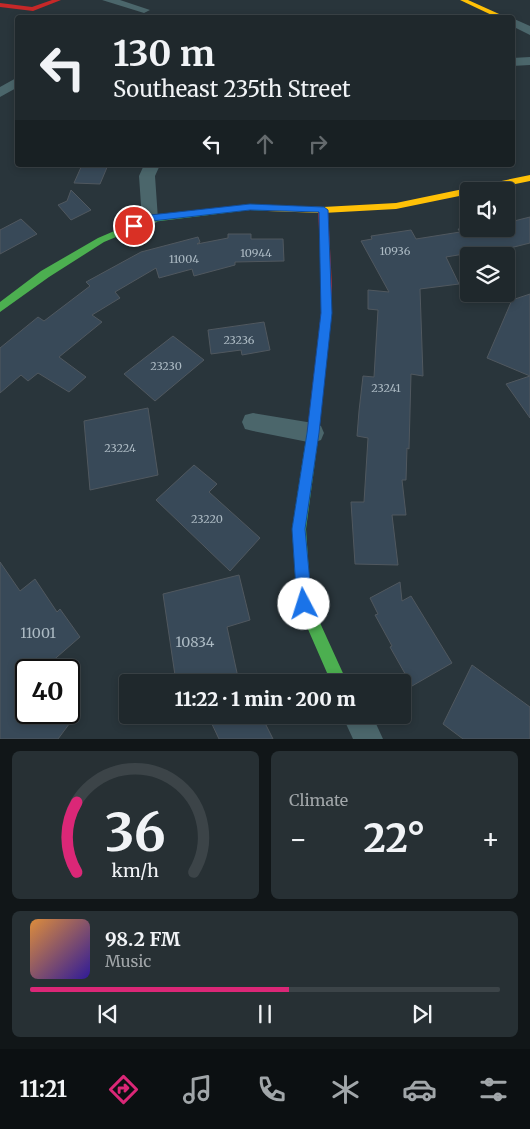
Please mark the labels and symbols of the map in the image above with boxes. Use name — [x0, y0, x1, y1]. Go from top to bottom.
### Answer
pin — [113, 205, 155, 247]
house number: 10936 — [380, 244, 411, 258]
house number: 10944 — [240, 246, 272, 260]
house number: 11004 — [169, 252, 199, 266]
house number: 23236 — [223, 333, 255, 347]
house number: 23230 — [150, 359, 182, 373]
house number: 23241 — [371, 381, 401, 395]
house number: 23224 — [104, 441, 136, 455]
house number: 23220 — [191, 512, 223, 526]
position arrow — [277, 577, 329, 629]
house number: 11001 — [20, 624, 56, 642]
house number: 10834 — [176, 633, 215, 651]
speed limit sign: 40 — [15, 659, 80, 724]

